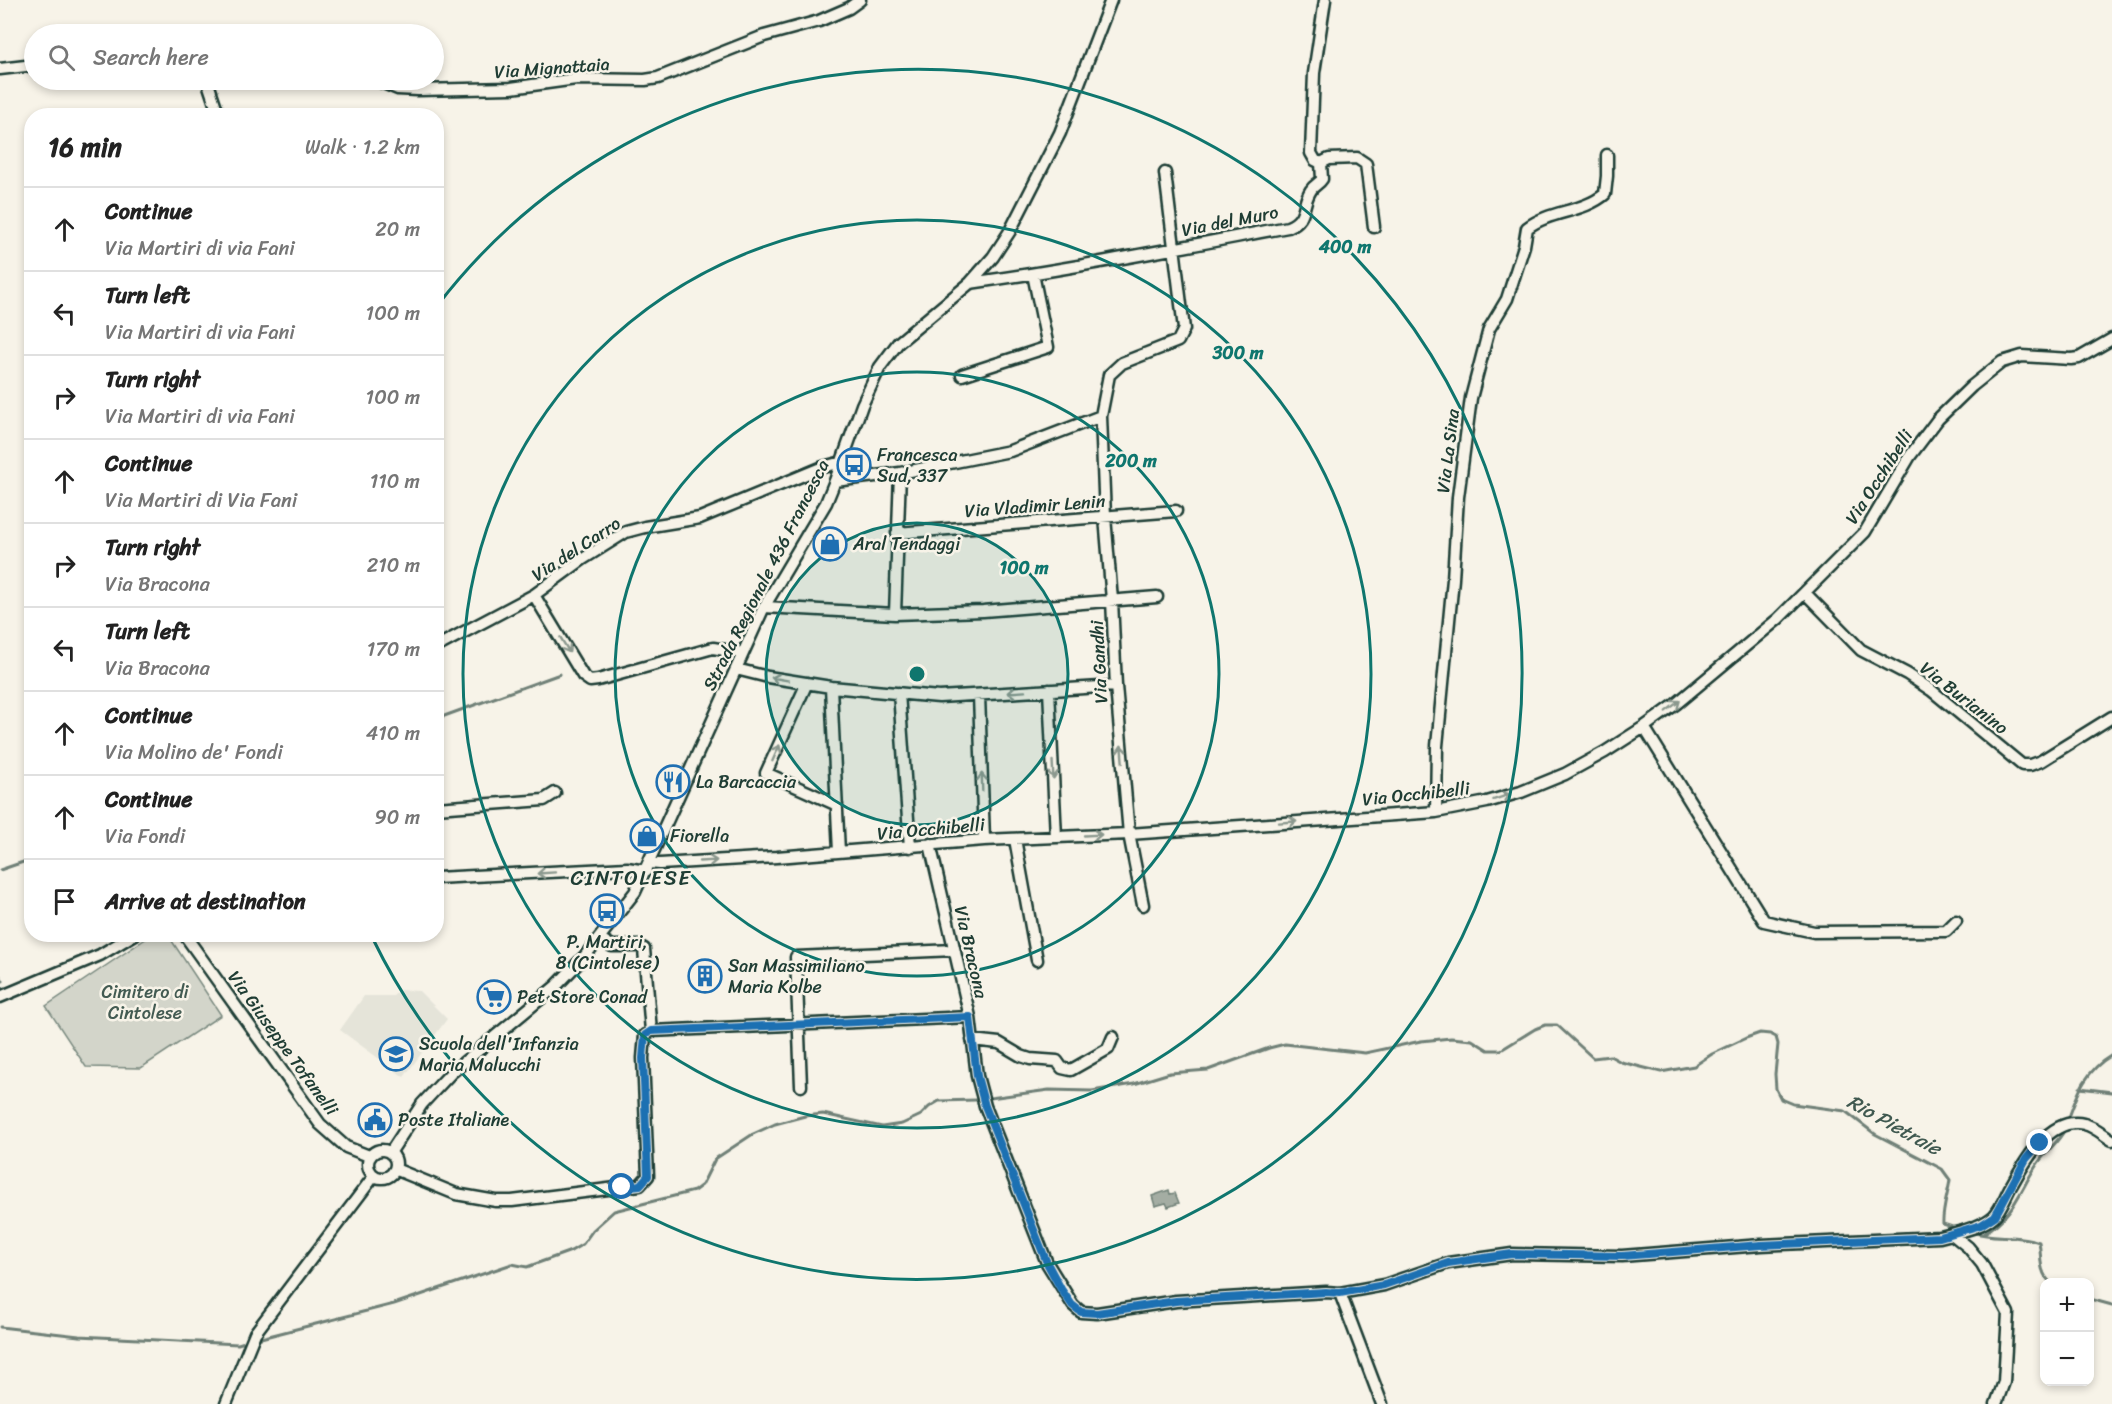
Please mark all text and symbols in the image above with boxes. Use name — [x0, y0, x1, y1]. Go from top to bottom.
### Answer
search box — [24, 24, 444, 90]
text: Search here — [93, 38, 209, 77]
icon: search — [45, 41, 78, 74]
street label: Via Mignattaia — [493, 48, 611, 88]
text: 16 min — [48, 124, 122, 170]
text: Walk · 1.2 km — [305, 130, 420, 165]
text: Continue — [105, 192, 193, 231]
street label: Via del Muro — [1179, 196, 1281, 246]
text: 20 m — [375, 212, 420, 247]
icon: ahead — [48, 213, 81, 246]
text: Via Martiri di via Fani — [105, 231, 295, 266]
text: 400 m — [1318, 231, 1371, 263]
text: Turn left — [105, 276, 190, 315]
text: 100 m — [366, 296, 420, 331]
icon: left — [48, 297, 81, 330]
text: Via Martiri di via Fani — [105, 315, 295, 350]
text: 300 m — [1211, 337, 1264, 369]
text: Turn right — [105, 360, 200, 399]
text: 100 m — [366, 380, 420, 415]
icon: right — [48, 381, 81, 414]
text: Via Martiri di via Fani — [105, 399, 295, 434]
street label: Via La Sina — [1427, 406, 1469, 495]
street label: Via Occhibelli — [1836, 422, 1922, 531]
place label: Francesca Sud, 337 — [877, 439, 957, 492]
text: Continue — [105, 444, 193, 483]
text: 200 m — [1104, 445, 1157, 477]
bus stop icon: Francesca Sud, 337 — [836, 447, 872, 483]
street label: Strada Regionale 436 Francesca — [694, 454, 838, 696]
text: 110 m — [370, 464, 420, 499]
icon: ahead — [48, 465, 81, 498]
text: Via Martiri di Via Fani — [105, 483, 297, 518]
street label: Via Vladimir Lenin — [964, 485, 1107, 527]
street label: Via del Carro — [525, 508, 627, 590]
shop icon: Aral Tendaggi — [812, 526, 848, 562]
text: Turn right — [105, 528, 200, 567]
place label: Aral Tendaggi — [852, 528, 961, 560]
text: 210 m — [367, 548, 420, 583]
icon: right — [48, 549, 81, 582]
text: 100 m — [1000, 552, 1049, 584]
text: Via Bracona — [105, 567, 210, 602]
text: Turn left — [105, 612, 190, 651]
street label: Via Gandhi — [1081, 619, 1117, 704]
text: 170 m — [367, 632, 420, 667]
icon: left — [48, 633, 81, 666]
one-way arrow — [559, 636, 571, 653]
text: Via Bracona — [105, 651, 210, 686]
street label: Via Burianino — [1913, 653, 2015, 743]
centre of rings — [907, 664, 927, 684]
one-way arrow — [771, 673, 791, 684]
one-way arrow — [1007, 687, 1027, 698]
text: Continue — [105, 696, 193, 735]
one-way arrow — [1664, 700, 1680, 712]
text: 410 m — [366, 716, 420, 751]
icon: ahead — [48, 717, 81, 750]
text: Via Molino de' Fondi — [105, 735, 283, 770]
one-way arrow — [770, 744, 782, 762]
one-way arrow — [1116, 745, 1127, 765]
one-way arrow — [1048, 759, 1059, 779]
restaurant icon: La Barcaccia — [655, 764, 691, 800]
place label: La Barcaccia — [696, 766, 797, 798]
one-way arrow — [977, 772, 988, 792]
street label: Via Occhibelli — [1361, 772, 1472, 816]
text: Continue — [105, 780, 193, 819]
one-way arrow — [1492, 791, 1511, 802]
text: 90 m — [375, 800, 420, 835]
icon: ahead — [48, 801, 81, 834]
street label: Via Occhibelli — [876, 808, 987, 850]
one-way arrow — [1277, 816, 1297, 827]
shop icon: Fiorella — [629, 818, 665, 854]
text: Via Fondi — [105, 819, 185, 854]
place label: Fiorella — [670, 820, 729, 852]
one-way arrow — [1083, 830, 1103, 841]
one-way arrow — [698, 856, 718, 867]
district label: CINTOLESE — [571, 859, 691, 897]
one-way arrow — [536, 868, 556, 879]
text: Arrive at destination — [105, 882, 306, 921]
icon: arrive — [48, 885, 81, 918]
bus stop icon: P. Martiri, 8 (Cintolese) — [589, 893, 625, 929]
street label: Via Bracona — [945, 902, 997, 1002]
place label: P. Martiri, 8 (Cintolese) — [556, 926, 660, 979]
place label: San Massimiliano Maria Kolbe — [728, 950, 865, 1003]
building icon: San Massimiliano Maria Kolbe — [687, 958, 723, 994]
street label: Via Giuseppe Tofanelli — [219, 964, 347, 1123]
park label: Cimitero di Cintolese — [101, 976, 190, 1029]
supermarket icon: Pet Store Conad — [476, 979, 512, 1015]
place label: Pet Store Conad — [517, 981, 648, 1013]
place label: Scuola dell'Infanzia Maria Malucchi — [419, 1028, 579, 1081]
school or university icon: Scuola dell'Infanzia Maria Malucchi — [378, 1036, 414, 1072]
water label: Rio Pietraie — [1840, 1085, 1949, 1166]
public building icon: Poste Italiane — [357, 1102, 393, 1138]
place label: Poste Italiane — [398, 1104, 509, 1136]
route end — [2026, 1129, 2052, 1155]
route start — [608, 1173, 634, 1199]
map controls — [2040, 1278, 2094, 1386]
button: + — [2040, 1278, 2094, 1332]
button: − — [2040, 1332, 2094, 1386]

